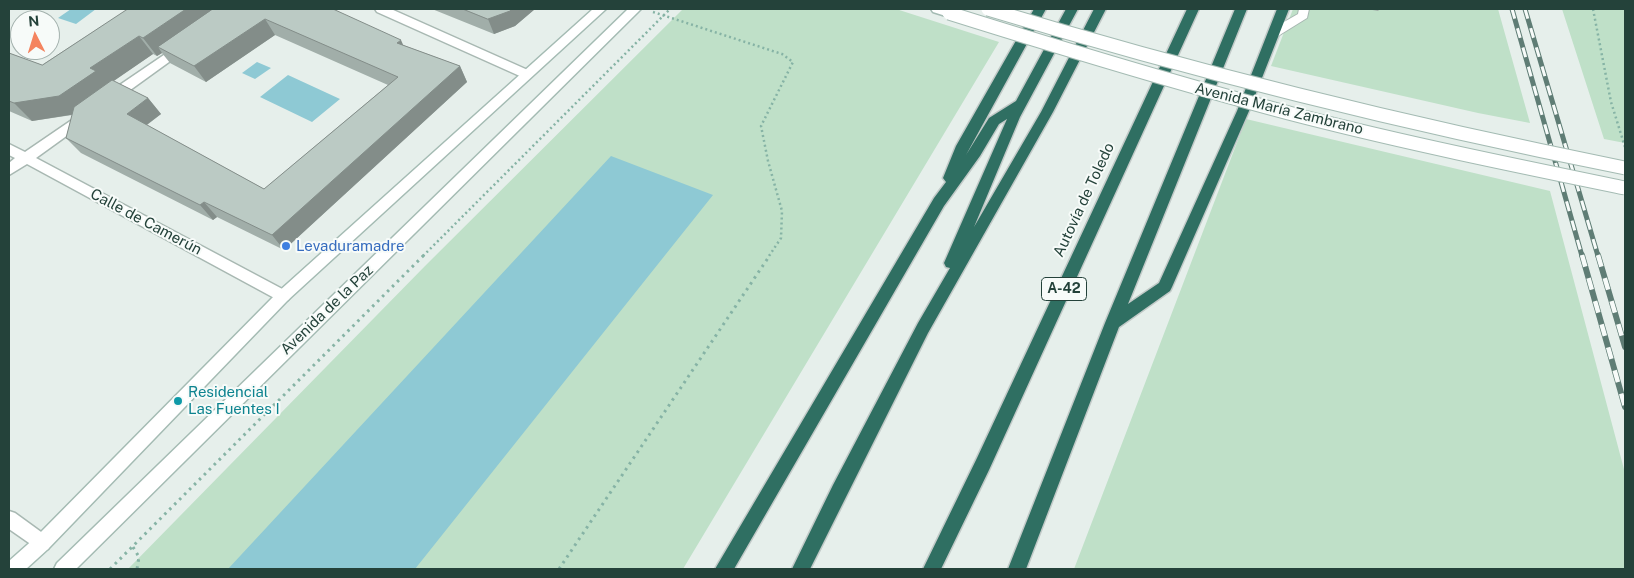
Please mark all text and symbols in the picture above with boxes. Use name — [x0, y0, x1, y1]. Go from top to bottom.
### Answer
north arrow — [10, 10, 60, 60]
text: N — [28, 13, 40, 30]
street label: Avenida María Zambrano — [1193, 79, 1365, 139]
street label: Autovía de Toledo — [1050, 140, 1118, 260]
street label: Calle de Camerún — [87, 185, 205, 259]
place label: Levaduramadre — [296, 237, 405, 255]
marker: Levaduramadre — [280, 240, 292, 252]
street label: Avenida de la Paz — [277, 261, 377, 359]
road number: A-42 — [1042, 278, 1086, 300]
place label: Residencial Las Fuentes I — [188, 383, 280, 418]
marker: Residencial Las Fuentes I — [172, 395, 184, 407]

